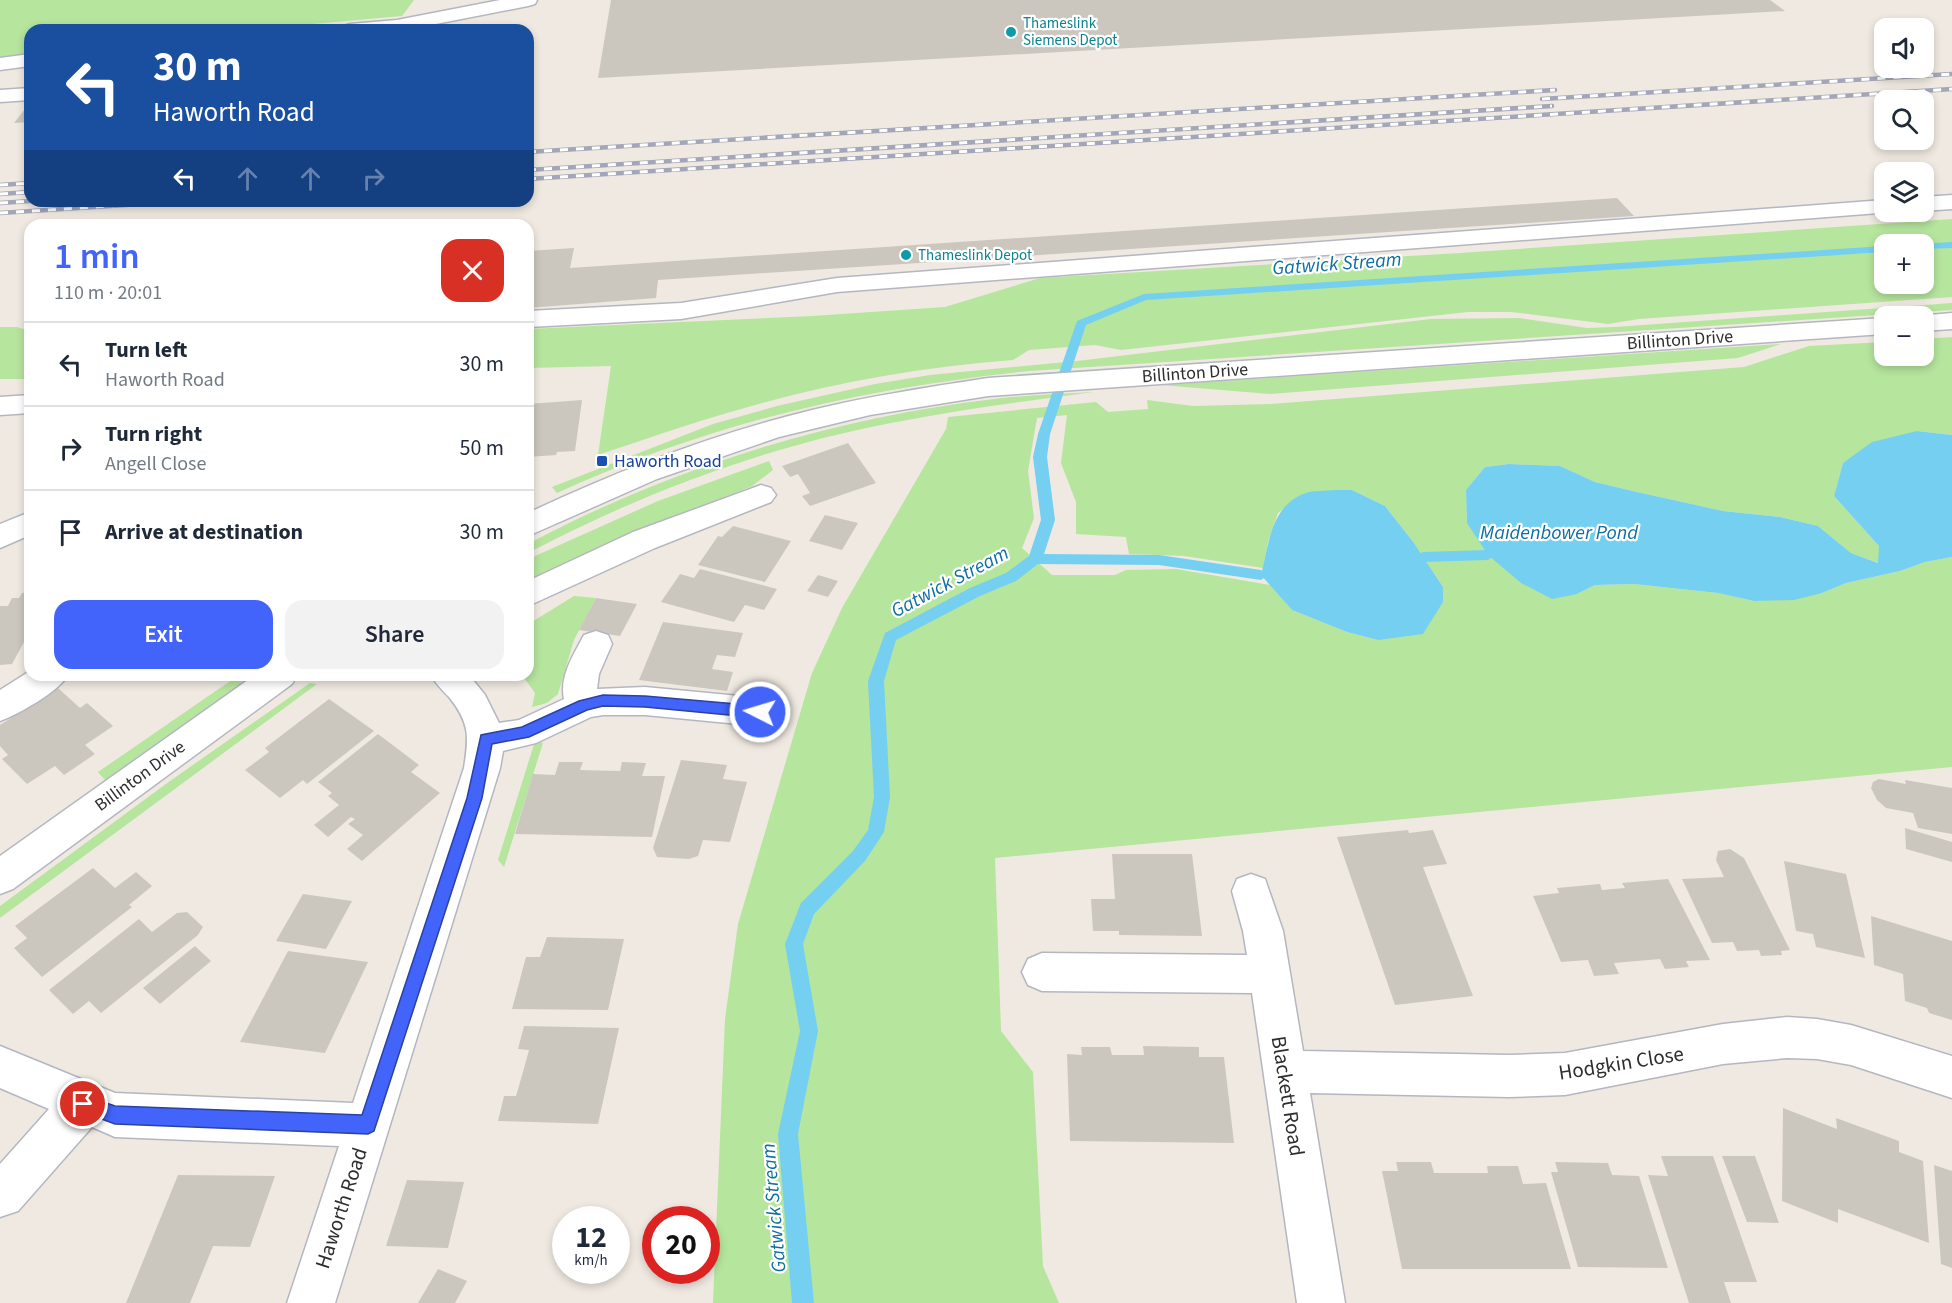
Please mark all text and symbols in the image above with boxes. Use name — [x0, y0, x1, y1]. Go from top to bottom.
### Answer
place label: Thameslink Siemens Depot — [1023, 13, 1117, 51]
map controls — [1874, 18, 1934, 366]
button: sound — [1874, 18, 1934, 78]
marker: Thameslink Siemens Depot — [1004, 25, 1018, 39]
text: 30 m — [153, 37, 242, 97]
icon: left — [54, 48, 132, 126]
button: search — [1874, 90, 1934, 150]
text: Haworth Road — [153, 93, 315, 132]
icon: left — [168, 162, 201, 195]
icon: ahead — [231, 162, 264, 195]
icon: ahead — [294, 162, 327, 195]
icon: right — [357, 162, 390, 195]
button: layers — [1874, 162, 1934, 222]
text: 1 min — [54, 231, 140, 282]
button: + — [1874, 234, 1934, 294]
button: close — [441, 239, 504, 302]
place label: Thameslink Depot — [918, 245, 1032, 266]
water label: Gatwick Stream — [1271, 246, 1403, 282]
marker: Thameslink Depot — [899, 248, 913, 262]
text: 110 m · 20:01 — [54, 279, 162, 307]
button: − — [1874, 306, 1934, 366]
street label: Billinton Drive — [1626, 324, 1734, 356]
text: Turn left — [105, 334, 187, 366]
icon: left — [54, 348, 87, 381]
text: 30 m — [459, 348, 504, 380]
street label: Billinton Drive — [1141, 357, 1249, 389]
text: Haworth Road — [105, 366, 225, 394]
text: Turn right — [105, 418, 202, 450]
icon: right — [54, 432, 87, 465]
text: 50 m — [459, 432, 504, 464]
place label: Haworth Road — [614, 449, 722, 474]
text: Angell Close — [105, 450, 206, 478]
marker: Haworth Road — [595, 454, 609, 468]
icon: arrive — [54, 516, 87, 549]
text: Arrive at destination — [105, 516, 303, 548]
text: 30 m — [459, 516, 504, 548]
water label: Maidenbower Pond — [1480, 519, 1639, 547]
water label: Gatwick Stream — [886, 539, 1014, 625]
button: Exit — [54, 600, 273, 669]
button: Share — [285, 600, 504, 669]
position arrow — [728, 680, 792, 744]
street label: Billinton Drive — [90, 735, 190, 817]
street label: Blackett Road — [1264, 1034, 1312, 1158]
street label: Hodgkin Close — [1556, 1038, 1686, 1088]
pin — [57, 1078, 108, 1129]
icon: arrive — [66, 1087, 99, 1120]
water label: Gatwick Stream — [754, 1142, 794, 1274]
street label: Haworth Road — [307, 1144, 375, 1272]
speed limit sign: 20 — [642, 1206, 720, 1284]
text: 12 — [575, 1216, 607, 1259]
text: km/h — [574, 1250, 608, 1271]

